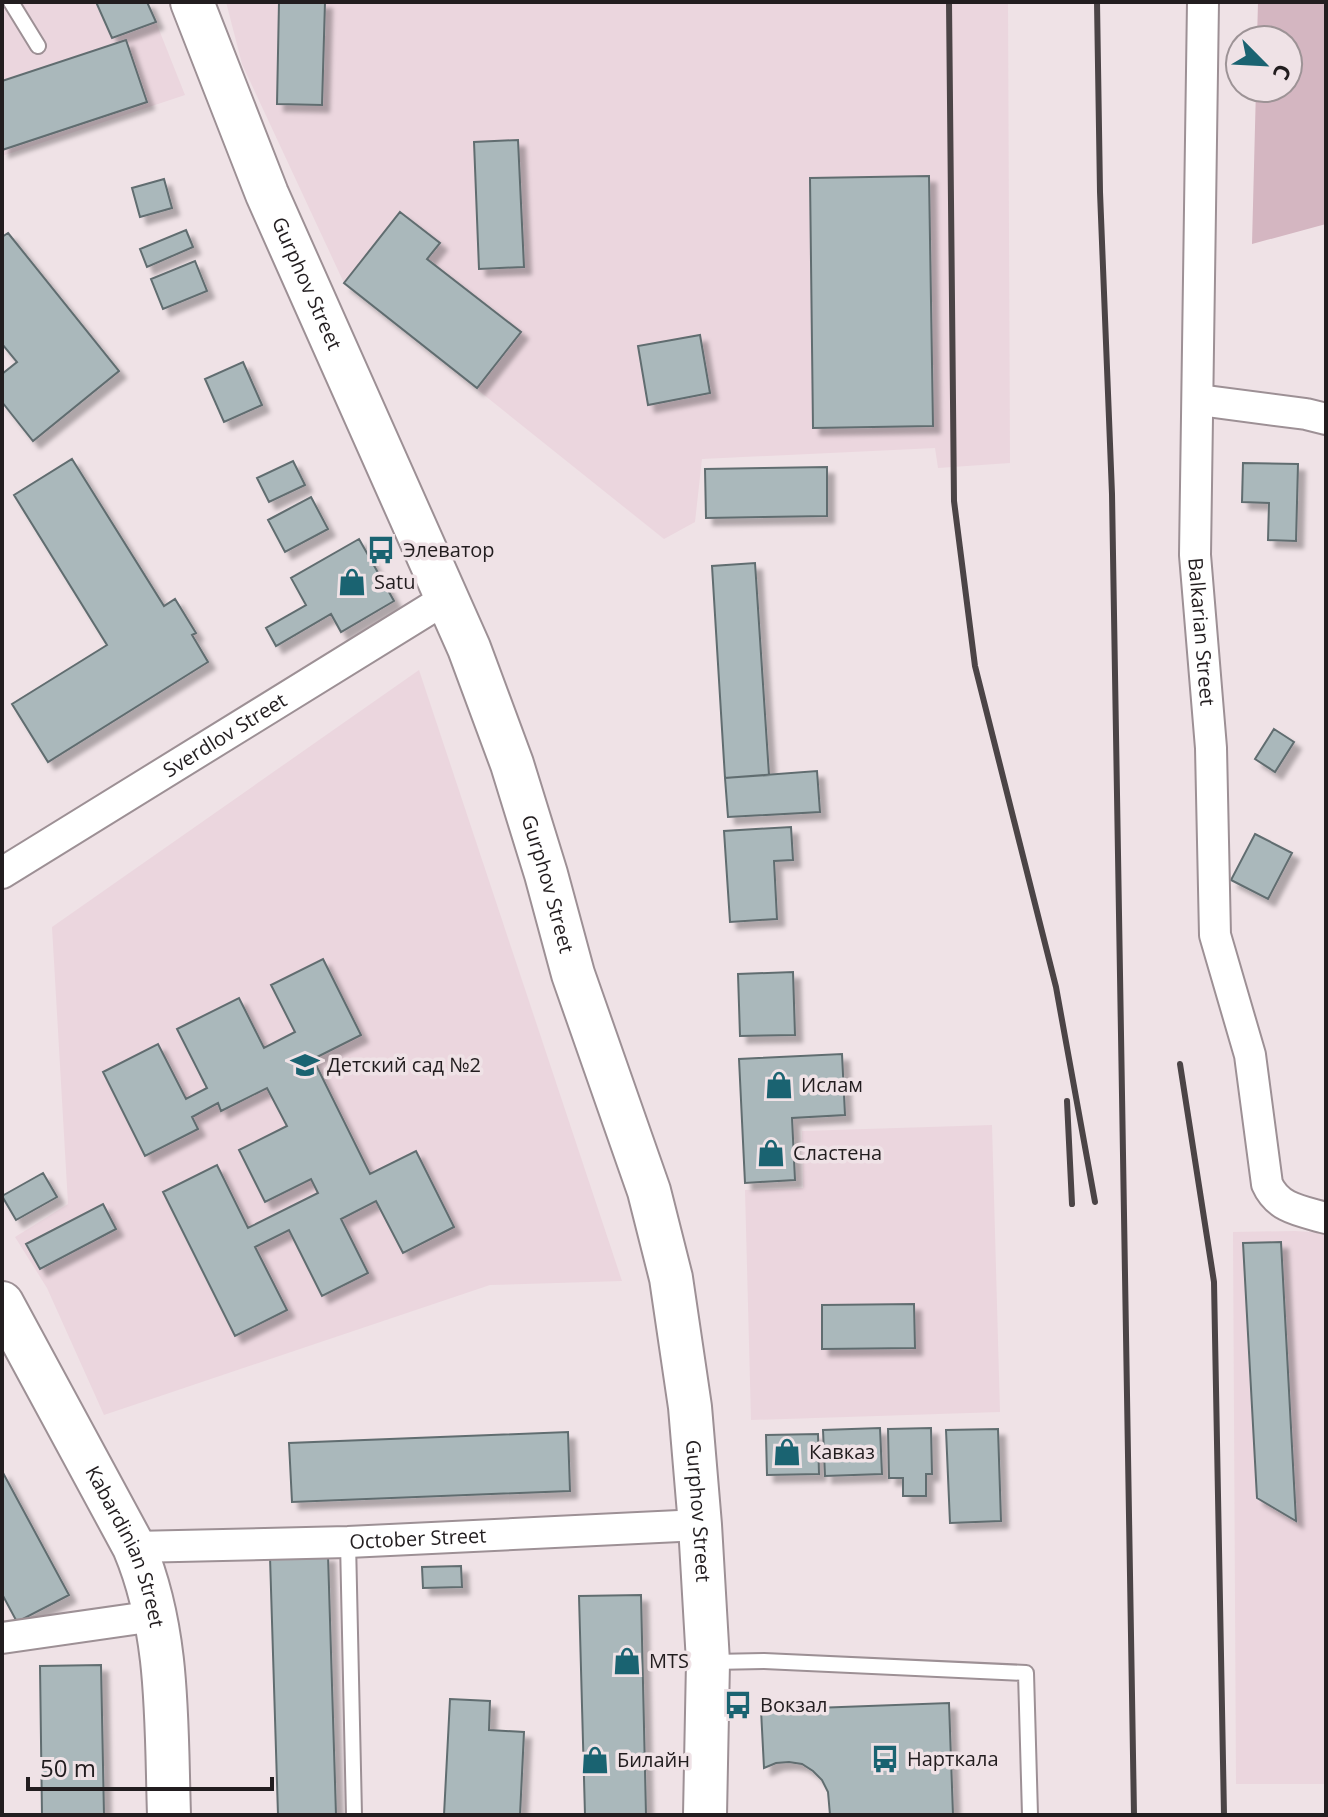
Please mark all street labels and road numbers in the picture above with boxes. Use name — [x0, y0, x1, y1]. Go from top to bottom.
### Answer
street label: Gurphov Street — [266, 213, 349, 354]
street label: Balkarian Street — [1182, 557, 1221, 707]
street label: Sverdlov Street — [158, 686, 292, 783]
street label: Gurphov Street — [516, 811, 581, 956]
street label: Gurphov Street — [680, 1439, 717, 1583]
street label: Kabardinian Street — [80, 1461, 171, 1630]
street label: October Street — [349, 1521, 487, 1555]

